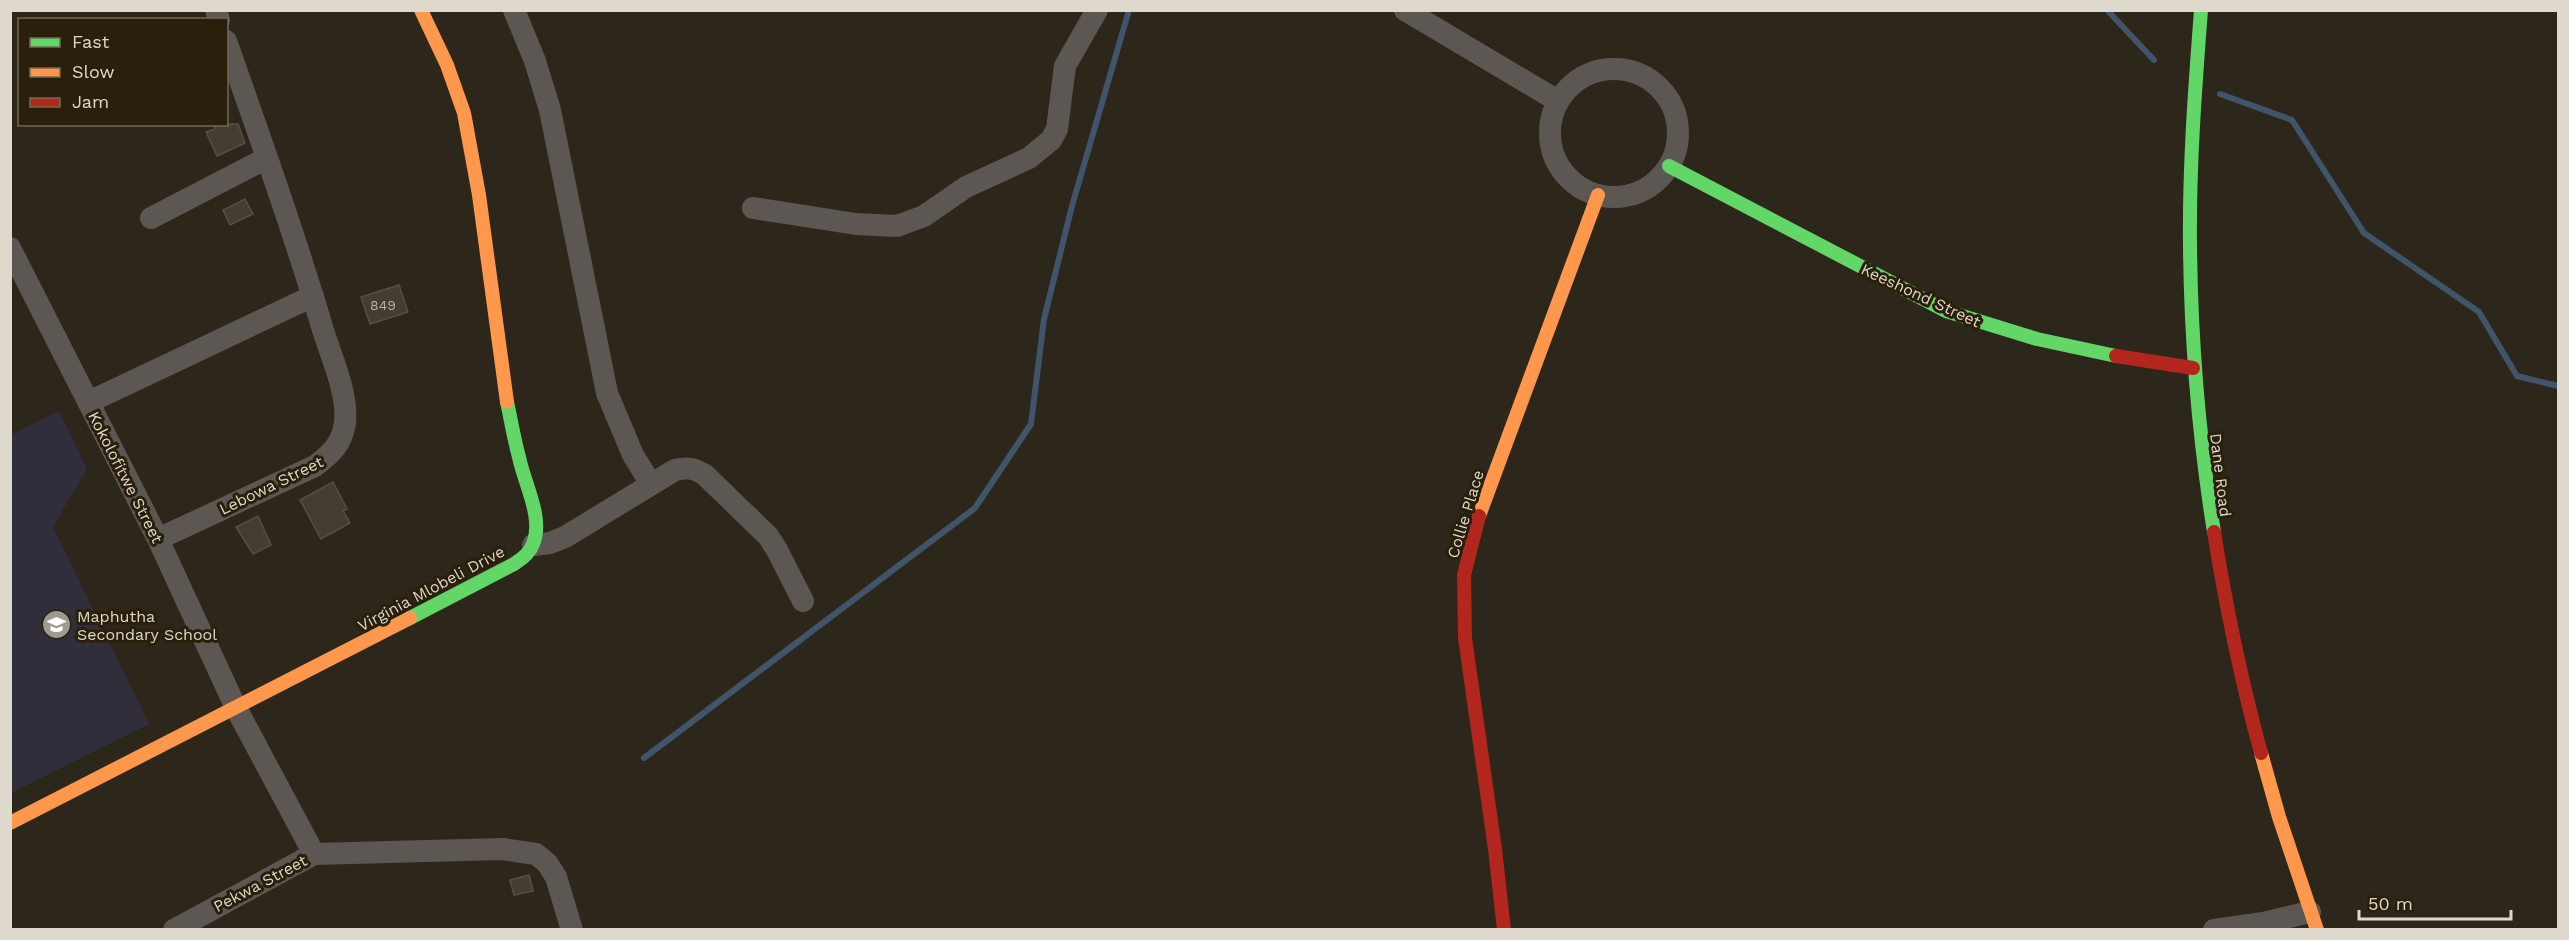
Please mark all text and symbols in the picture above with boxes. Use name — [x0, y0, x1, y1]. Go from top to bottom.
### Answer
legend — [18, 18, 228, 126]
text: Fast — [72, 31, 110, 52]
text: Slow — [72, 61, 115, 82]
text: Jam — [72, 91, 109, 112]
street label: Keeshond Street — [1858, 259, 1984, 332]
house number: 849 — [370, 297, 396, 313]
street label: Kokolofitwe Street — [84, 408, 167, 547]
street label: Dane Road — [2206, 432, 2235, 518]
street label: Lebowa Street — [216, 452, 327, 519]
street label: Collie Place — [1443, 468, 1488, 561]
street label: Virginia Mlobeli Drive — [355, 542, 508, 635]
place label: Maphutha Secondary School — [77, 607, 217, 644]
school or university icon: Maphutha Secondary School — [40, 609, 72, 641]
street label: Pekwa Street — [210, 851, 311, 916]
scale bar — [2359, 883, 2510, 921]
text: 50 m — [2368, 893, 2413, 914]

